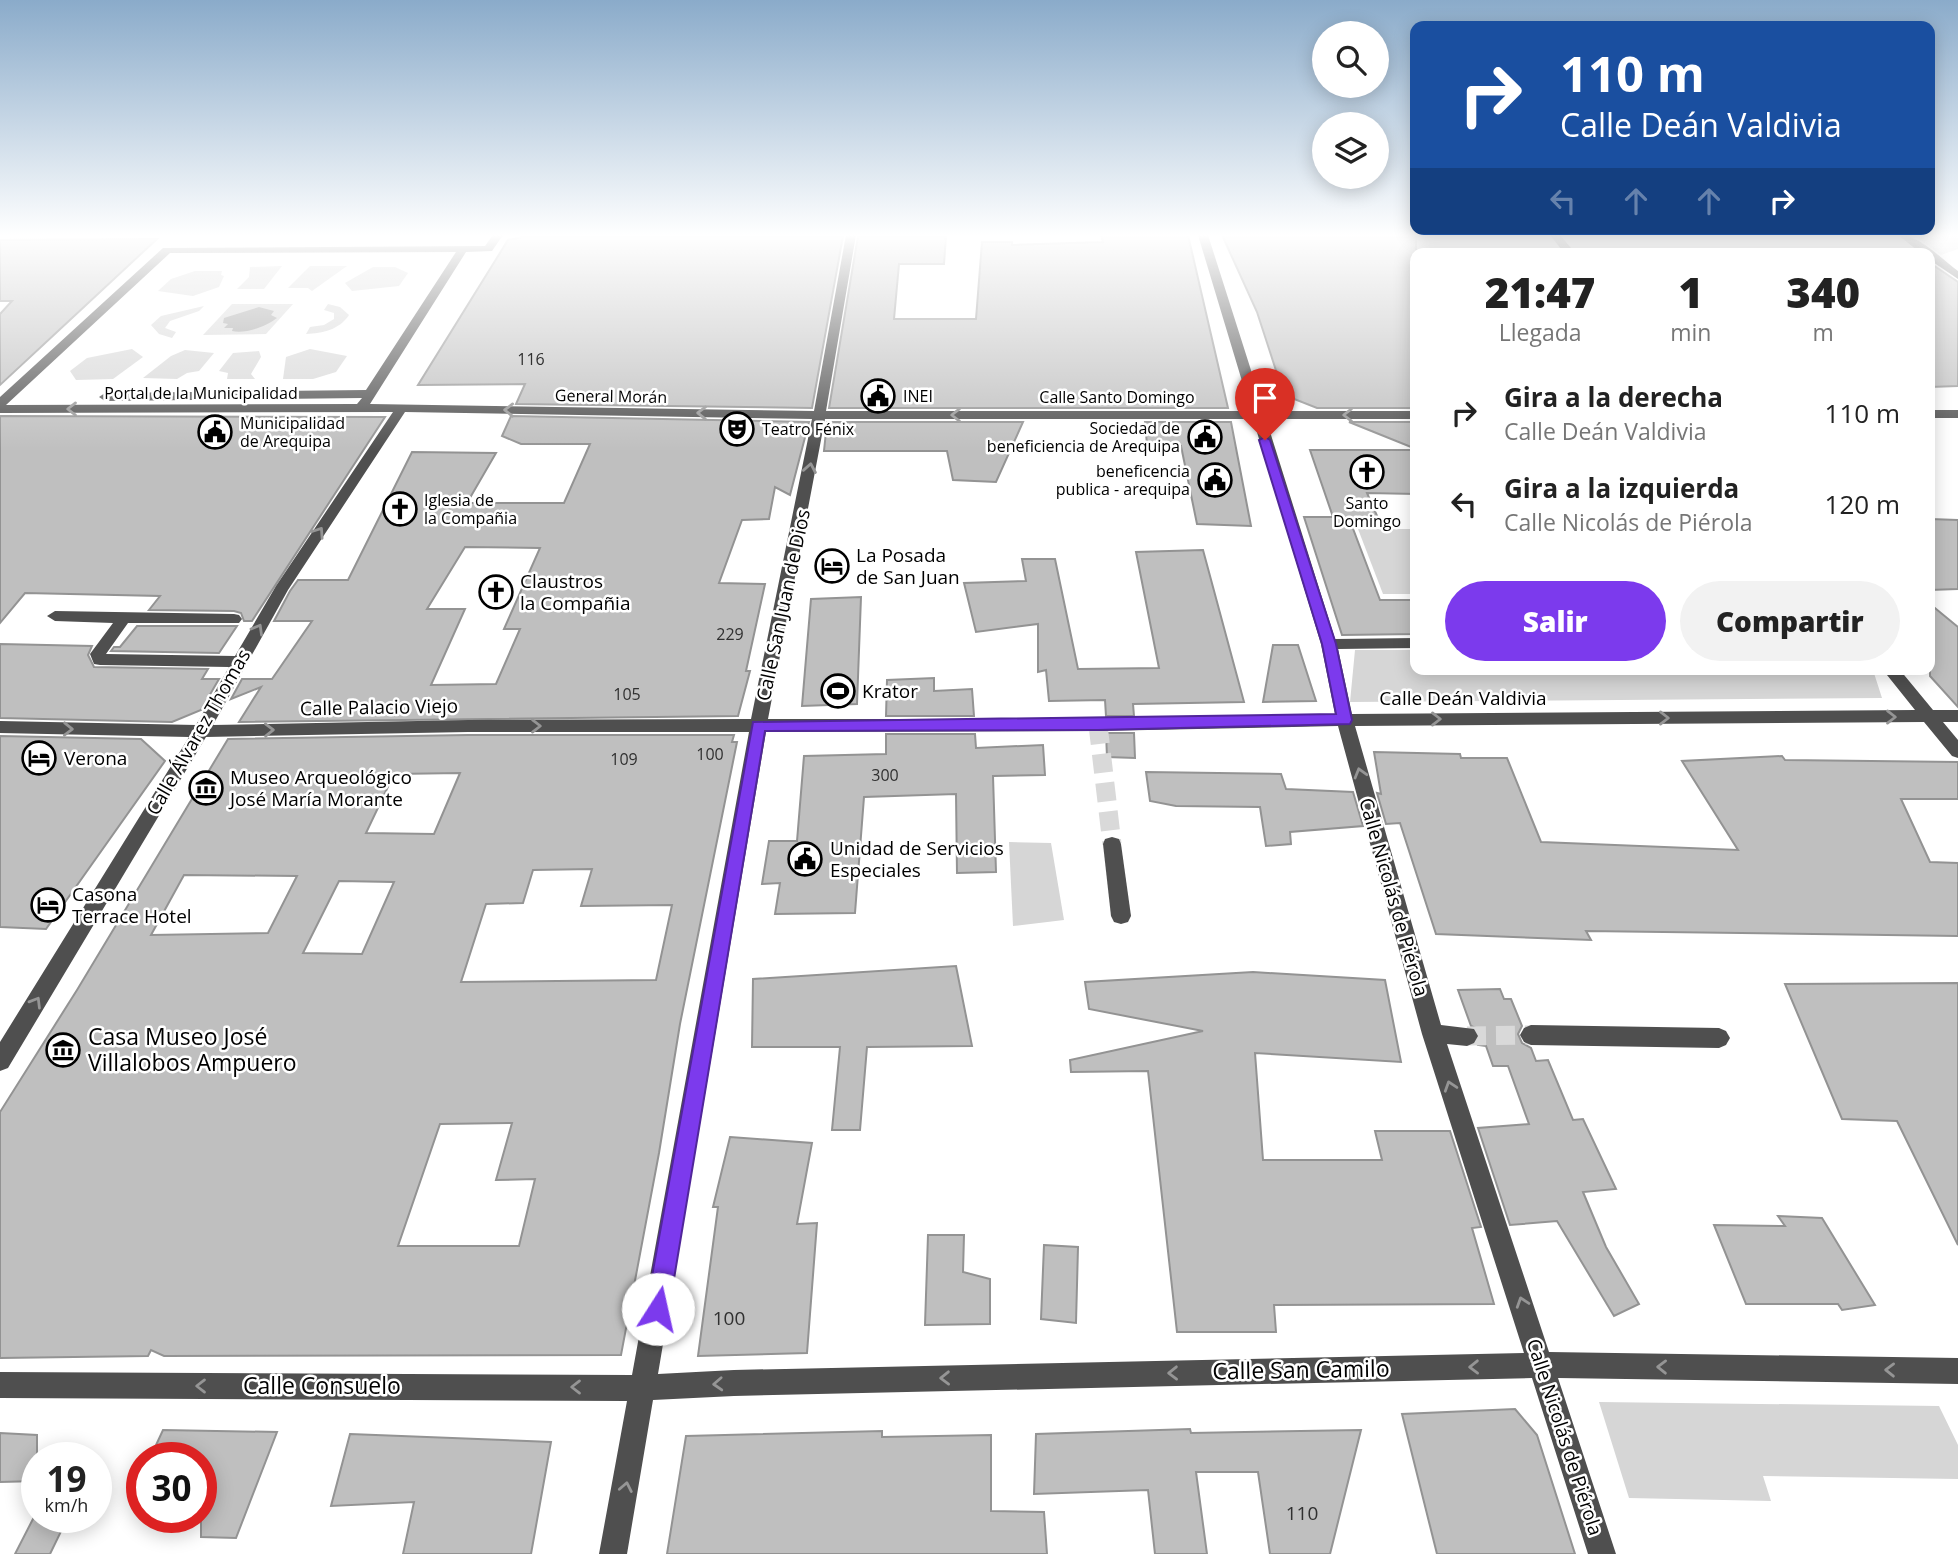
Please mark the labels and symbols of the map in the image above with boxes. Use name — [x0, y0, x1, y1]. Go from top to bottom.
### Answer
house number: 116 — [517, 348, 545, 370]
pin — [1235, 368, 1295, 440]
public building icon: INEI — [859, 377, 897, 415]
street label: Portal de la Municipalidad — [104, 382, 298, 404]
street label: General Morán — [555, 384, 667, 408]
place label: INEI — [903, 385, 933, 407]
street label: Calle Santo Domingo — [1039, 386, 1195, 408]
one-way arrow — [67, 401, 77, 417]
one-way arrow — [503, 403, 514, 418]
one-way arrow — [696, 406, 707, 421]
one-way arrow — [951, 407, 961, 423]
one-way arrow — [1342, 407, 1352, 423]
theatre icon: Teatro Fénix — [718, 410, 756, 448]
place label: Municipalidad de Arequipa — [240, 412, 345, 452]
public building icon: Municipalidad de Arequipa — [196, 413, 234, 451]
place label: Sociedad de beneficiencia de Arequipa — [987, 417, 1180, 457]
place label: Teatro Fénix — [762, 418, 855, 440]
public building icon: Sociedad de beneficiencia de Arequipa — [1186, 418, 1224, 456]
church icon: Santo Domingo — [1348, 453, 1386, 491]
place label: beneficencia publica - arequipa — [1056, 460, 1190, 500]
public building icon: beneficencia publica - arequipa — [1196, 461, 1234, 499]
one-way arrow — [802, 462, 817, 473]
place label: Iglesia de la Compañia — [424, 489, 517, 529]
church icon: Iglesia de la Compañia — [381, 490, 419, 528]
place label: Santo Domingo — [1333, 492, 1401, 532]
street label: Calle San Juan de Dios — [750, 507, 816, 703]
one-way arrow — [311, 527, 323, 540]
place label: La Posada de San Juan — [856, 542, 960, 590]
hotel icon: La Posada de San Juan — [813, 547, 851, 585]
place label: Claustros la Compañia — [520, 568, 630, 616]
church icon: Claustros la Compañia — [477, 573, 515, 611]
house number: 229 — [716, 623, 744, 645]
one-way arrow — [250, 624, 263, 636]
street label: Calle Álvarez Thomas — [140, 644, 256, 820]
sports icon: Krator — [819, 672, 857, 710]
place label: Krator — [862, 678, 918, 704]
house number: 105 — [613, 683, 641, 705]
street label: Calle Deán Valdivia — [1379, 685, 1547, 711]
street label: Calle Palacio Viejo — [300, 693, 458, 721]
one-way arrow — [1886, 709, 1897, 725]
one-way arrow — [1659, 710, 1669, 726]
one-way arrow — [1431, 711, 1442, 727]
one-way arrow — [531, 718, 542, 734]
one-way arrow — [63, 721, 74, 736]
one-way arrow — [265, 722, 275, 738]
hotel icon: Verona — [20, 739, 58, 777]
house number: 100 — [696, 743, 724, 765]
place label: Verona — [64, 745, 127, 771]
house number: 109 — [610, 748, 638, 770]
place label: Museo Arqueológico José María Morante — [228, 764, 412, 812]
house number: 300 — [871, 764, 899, 786]
one-way arrow — [1354, 768, 1368, 780]
museum icon: Museo Arqueológico José María Morante — [187, 769, 225, 807]
street label: Calle Nicolás de Piérola — [1353, 795, 1435, 999]
place label: Unidad de Servicios Especiales — [830, 835, 1004, 883]
public building icon: Unidad de Servicios Especiales — [786, 840, 824, 878]
place label: Casona Terrace Hotel — [72, 881, 192, 929]
hotel icon: Casona Terrace Hotel — [29, 886, 67, 924]
one-way arrow — [27, 997, 40, 1010]
place label: Casa Museo José Villalobos Ampuero — [88, 1020, 297, 1078]
museum icon: Casa Museo José Villalobos Ampuero — [44, 1031, 82, 1069]
one-way arrow — [1444, 1081, 1458, 1093]
position arrow — [621, 1272, 695, 1346]
one-way arrow — [1516, 1296, 1530, 1309]
house number: 100 — [713, 1305, 745, 1331]
street label: Calle Nicolás de Piérola — [1521, 1335, 1609, 1539]
street label: Calle San Camilo — [1212, 1351, 1390, 1387]
one-way arrow — [1468, 1359, 1479, 1374]
one-way arrow — [1657, 1359, 1667, 1375]
one-way arrow — [1884, 1362, 1895, 1378]
one-way arrow — [1167, 1366, 1178, 1381]
street label: Calle Consuelo — [243, 1369, 401, 1401]
one-way arrow — [940, 1371, 951, 1386]
one-way arrow — [712, 1376, 723, 1391]
one-way arrow — [196, 1378, 206, 1394]
one-way arrow — [570, 1379, 581, 1395]
speed limit sign: 30 — [126, 1442, 217, 1533]
one-way arrow — [617, 1481, 632, 1493]
house number: 110 — [1286, 1500, 1318, 1526]

